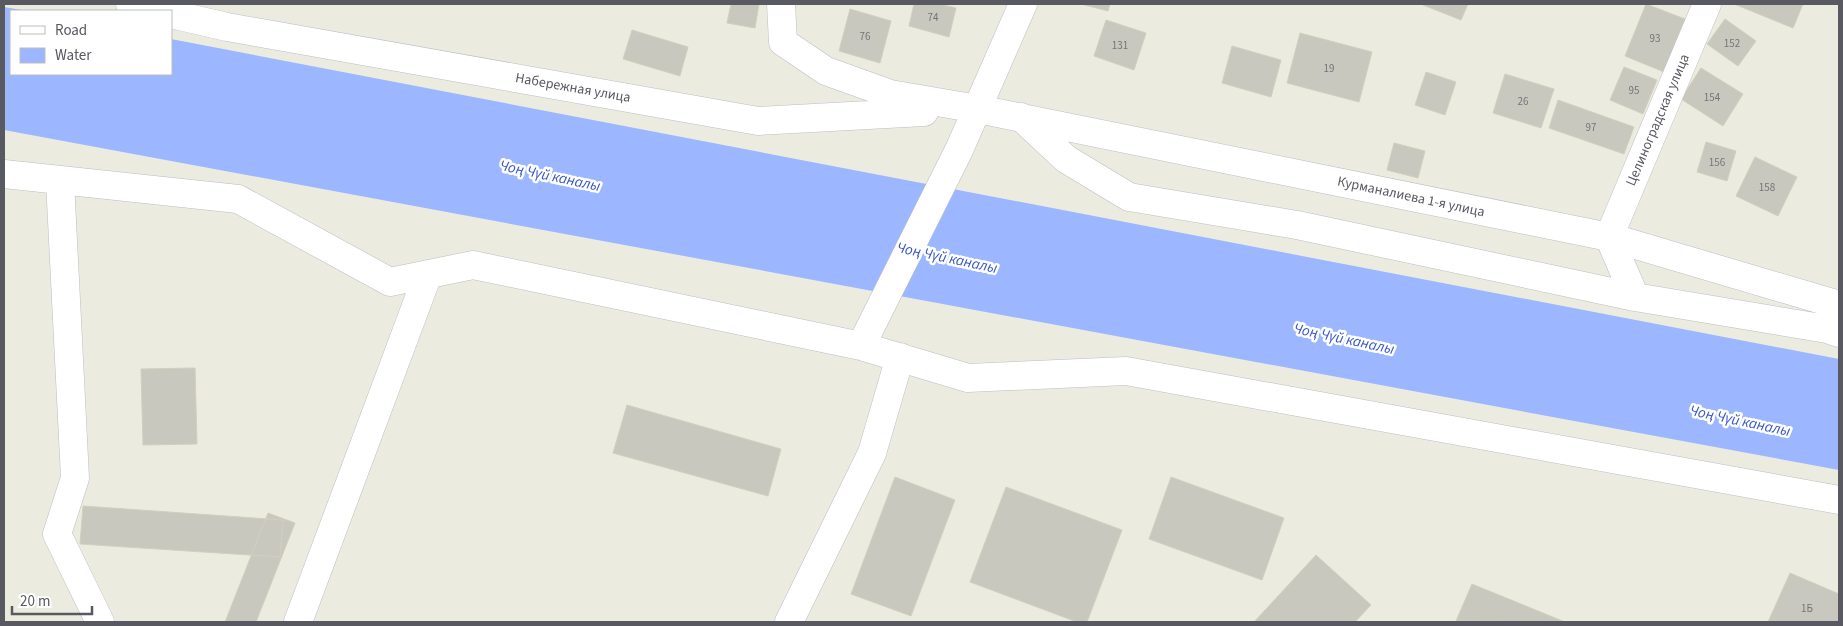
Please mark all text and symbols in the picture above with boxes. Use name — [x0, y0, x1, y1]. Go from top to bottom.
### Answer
legend — [10, 10, 172, 75]
house number: 74 — [928, 10, 939, 25]
text: Road — [55, 20, 87, 41]
house number: 76 — [860, 29, 871, 44]
house number: 93 — [1650, 31, 1660, 46]
house number: 152 — [1724, 36, 1740, 51]
house number: 131 — [1112, 38, 1128, 53]
text: Water — [55, 45, 92, 66]
street label: Целиноградская улица — [1621, 51, 1695, 189]
house number: 19 — [1324, 61, 1334, 76]
street label: Набережная улица — [514, 68, 632, 108]
house number: 95 — [1629, 83, 1639, 98]
house number: 154 — [1704, 90, 1721, 105]
house number: 26 — [1518, 94, 1529, 109]
house number: 97 — [1586, 120, 1596, 135]
water label: Чоң Чүй каналы — [498, 155, 602, 197]
house number: 156 — [1709, 155, 1726, 170]
street label: Курманалиева 1-я улица — [1335, 172, 1487, 222]
house number: 158 — [1759, 180, 1776, 195]
water label: Чоң Чүй каналы — [895, 237, 999, 279]
water label: Чоң Чүй каналы — [1292, 318, 1396, 360]
water label: Чоң Чүй каналы — [1688, 400, 1792, 442]
scale bar — [12, 584, 92, 616]
text: 20 m — [20, 591, 50, 612]
house number: 1Б — [1801, 601, 1813, 616]

